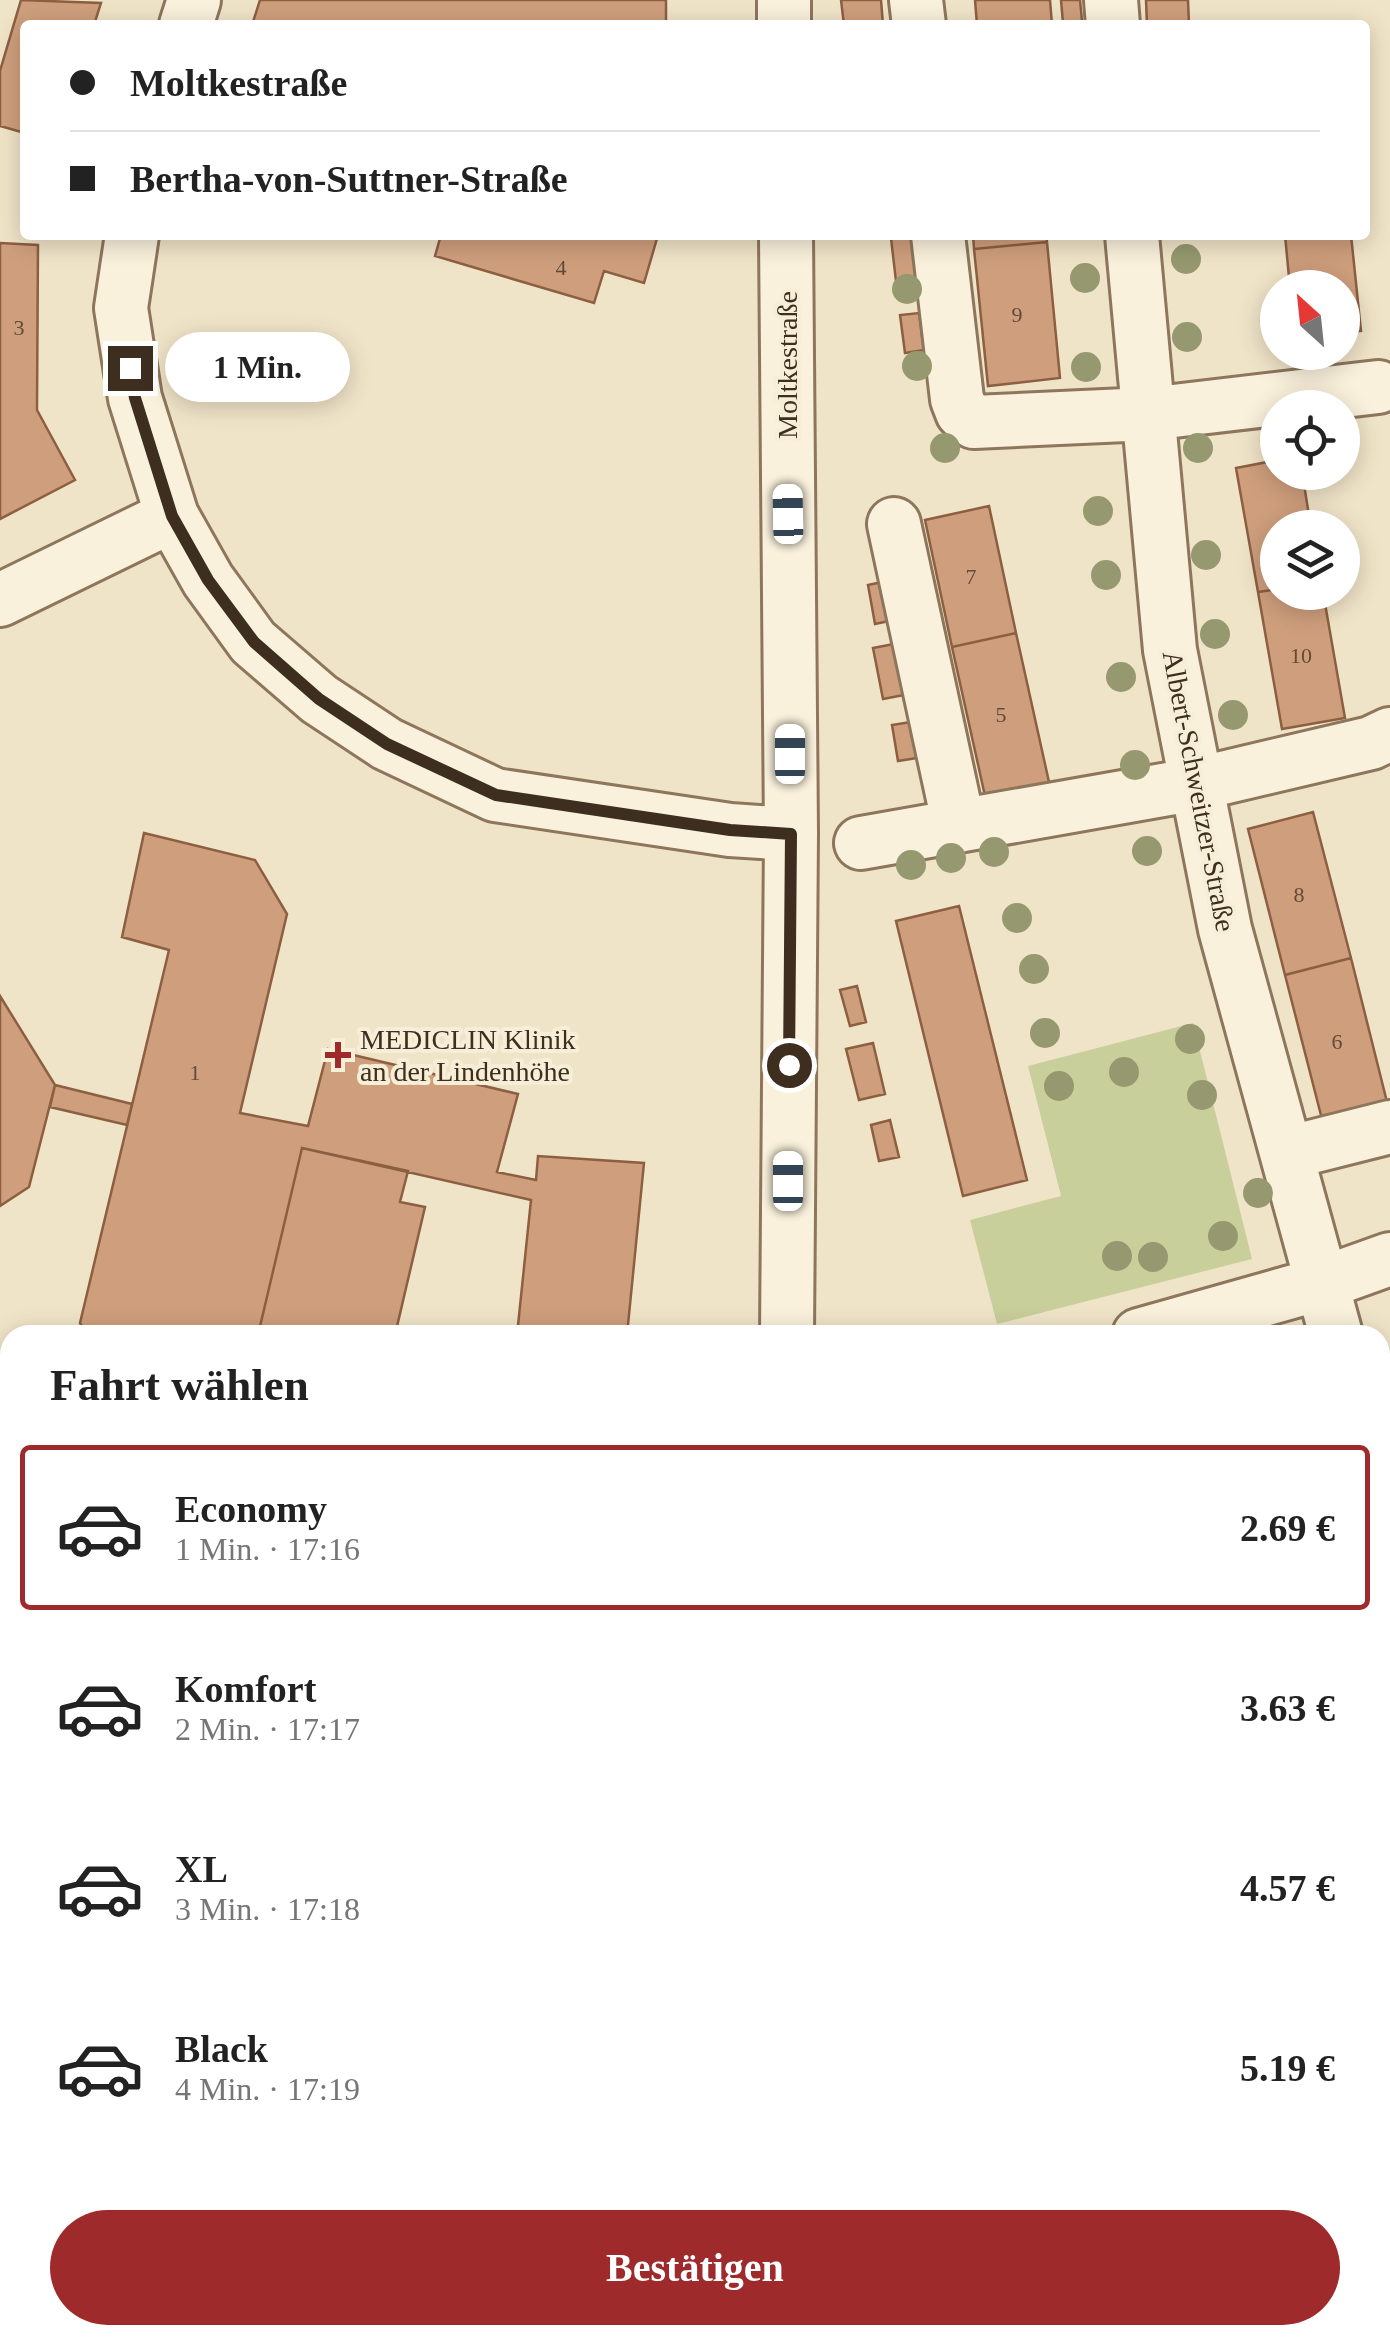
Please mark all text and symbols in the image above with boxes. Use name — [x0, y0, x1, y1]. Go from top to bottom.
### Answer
text: Moltkestraße — [130, 62, 347, 104]
text: Bertha-von-Suttner-Straße — [130, 158, 568, 200]
house number: 4 — [556, 255, 567, 280]
north arrow — [1260, 270, 1360, 370]
map controls — [1260, 270, 1360, 610]
street label: Moltkestraße — [772, 291, 803, 439]
house number: 9 — [1012, 302, 1023, 327]
house number: 3 — [14, 315, 25, 340]
callout: 1 Min. — [165, 333, 350, 403]
route end — [108, 346, 153, 391]
text: 1 Min. — [213, 349, 302, 385]
button: locate — [1260, 390, 1360, 490]
car — [772, 484, 804, 544]
button: layers — [1260, 510, 1360, 610]
house number: 7 — [966, 564, 977, 589]
house number: 10 — [1290, 643, 1312, 668]
street label: Albert-Schweitzer-Straße — [1157, 648, 1241, 934]
house number: 5 — [996, 702, 1007, 727]
car — [775, 724, 805, 784]
house number: 8 — [1294, 882, 1305, 907]
place label: MEDICLIN Klinik an der Lindenhöhe — [360, 1024, 575, 1087]
house number: 6 — [1332, 1029, 1343, 1054]
marker: MEDICLIN Klinik an der Lindenhöhe — [325, 1042, 351, 1068]
route start — [767, 1043, 812, 1088]
house number: 1 — [190, 1060, 201, 1085]
car — [773, 1151, 803, 1211]
text: Fahrt wählen — [50, 1360, 309, 1410]
icon: car — [55, 1483, 145, 1573]
text: Economy — [175, 1488, 327, 1530]
text: 2.69 € — [1240, 1507, 1335, 1549]
text: 1 Min. · 17:16 — [175, 1531, 360, 1567]
icon: car — [55, 1663, 145, 1753]
text: Komfort — [175, 1668, 316, 1710]
text: 3.63 € — [1240, 1687, 1335, 1729]
text: 2 Min. · 17:17 — [175, 1711, 360, 1747]
icon: car — [55, 1843, 145, 1933]
text: XL — [175, 1848, 228, 1890]
text: 4.57 € — [1240, 1867, 1335, 1909]
text: 3 Min. · 17:18 — [175, 1891, 360, 1927]
icon: car — [55, 2023, 145, 2113]
text: Black — [175, 2028, 268, 2070]
text: 5.19 € — [1240, 2047, 1335, 2089]
text: 4 Min. · 17:19 — [175, 2071, 360, 2107]
button: Bestätigen — [50, 2210, 1340, 2325]

